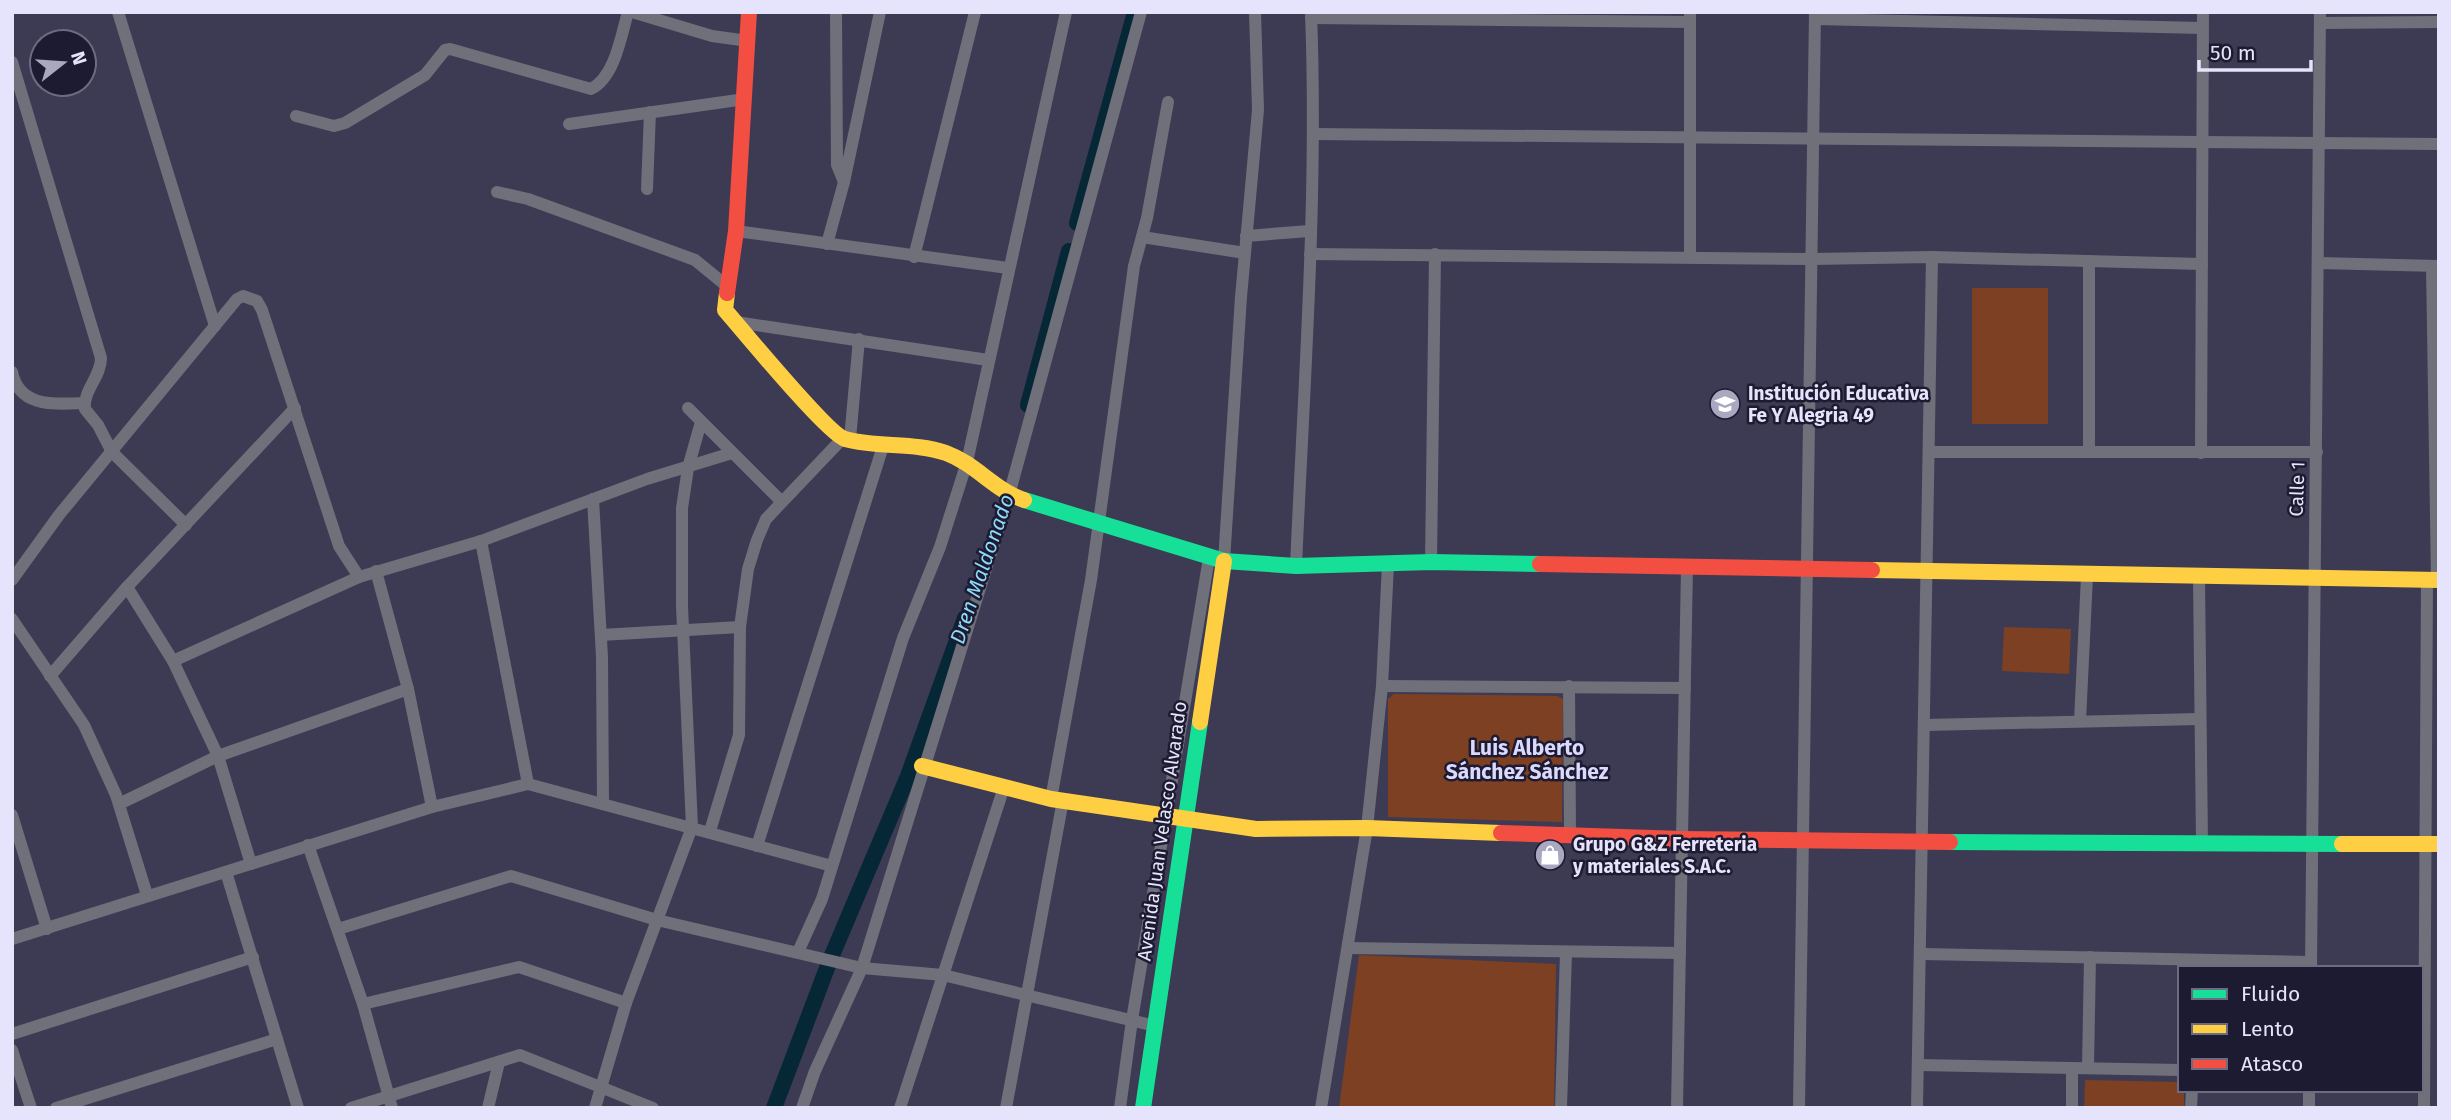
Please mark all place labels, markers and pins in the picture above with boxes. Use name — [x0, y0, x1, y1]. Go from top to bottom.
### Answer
place label: Institución Educativa Fe Y Alegria 49 — [1748, 382, 1929, 427]
school or university icon: Institución Educativa Fe Y Alegria 49 — [1708, 387, 1742, 421]
place label: Grupo G&Z Ferreteria y materiales S.A.C. — [1572, 833, 1757, 878]
shop icon: Grupo G&Z Ferreteria y materiales S.A.C. — [1533, 838, 1567, 872]

